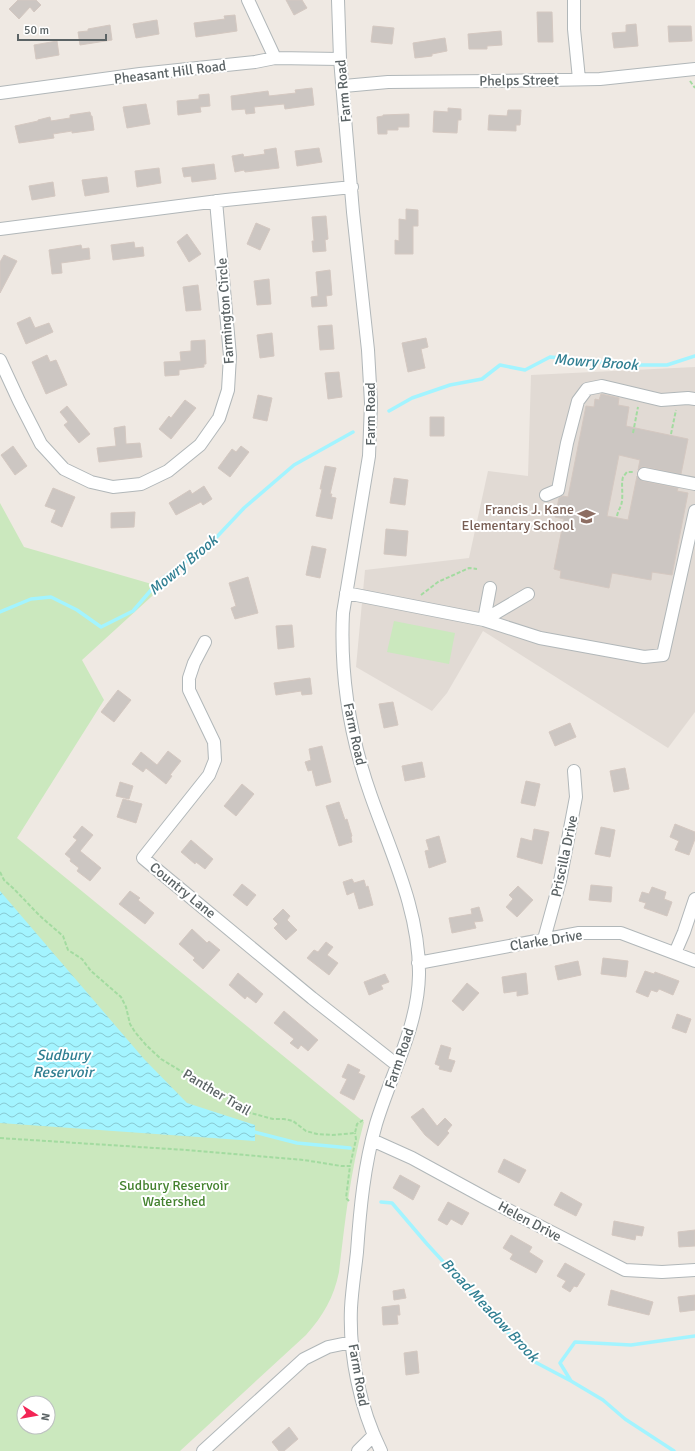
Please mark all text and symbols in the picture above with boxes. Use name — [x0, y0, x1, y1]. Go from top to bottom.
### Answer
scale bar — [18, 16, 106, 42]
text: 50 m — [24, 23, 49, 38]
street label: Pheasant Hill Road — [113, 57, 227, 88]
street label: Farm Road — [332, 59, 355, 123]
street label: Phelps Street — [479, 71, 559, 90]
street label: Farmington Circle — [213, 257, 238, 365]
water label: Mowry Brook — [553, 350, 640, 374]
street label: Farm Road — [362, 382, 379, 446]
place label: Francis J. Kane Elementary School — [461, 501, 574, 534]
school or university icon: Francis J. Kane Elementary School — [577, 507, 597, 527]
water label: Mowry Brook — [145, 530, 222, 599]
street label: Farm Road — [340, 701, 369, 767]
street label: Priscilla Drive — [548, 814, 581, 899]
street label: Country Lane — [146, 859, 219, 922]
street label: Clarke Drive — [509, 926, 583, 955]
street label: Farm Road — [381, 1025, 418, 1091]
water label: Sudbury Reservoir — [33, 1046, 96, 1081]
street label: Panther Trail — [180, 1065, 254, 1119]
park label: Sudbury Reservoir Watershed — [119, 1177, 230, 1210]
street label: Helen Drive — [495, 1198, 564, 1245]
water label: Broad Meadow Brook — [437, 1255, 544, 1367]
street label: Farm Road — [345, 1342, 372, 1408]
north arrow — [16, 1395, 56, 1435]
text: N — [38, 1412, 52, 1422]

